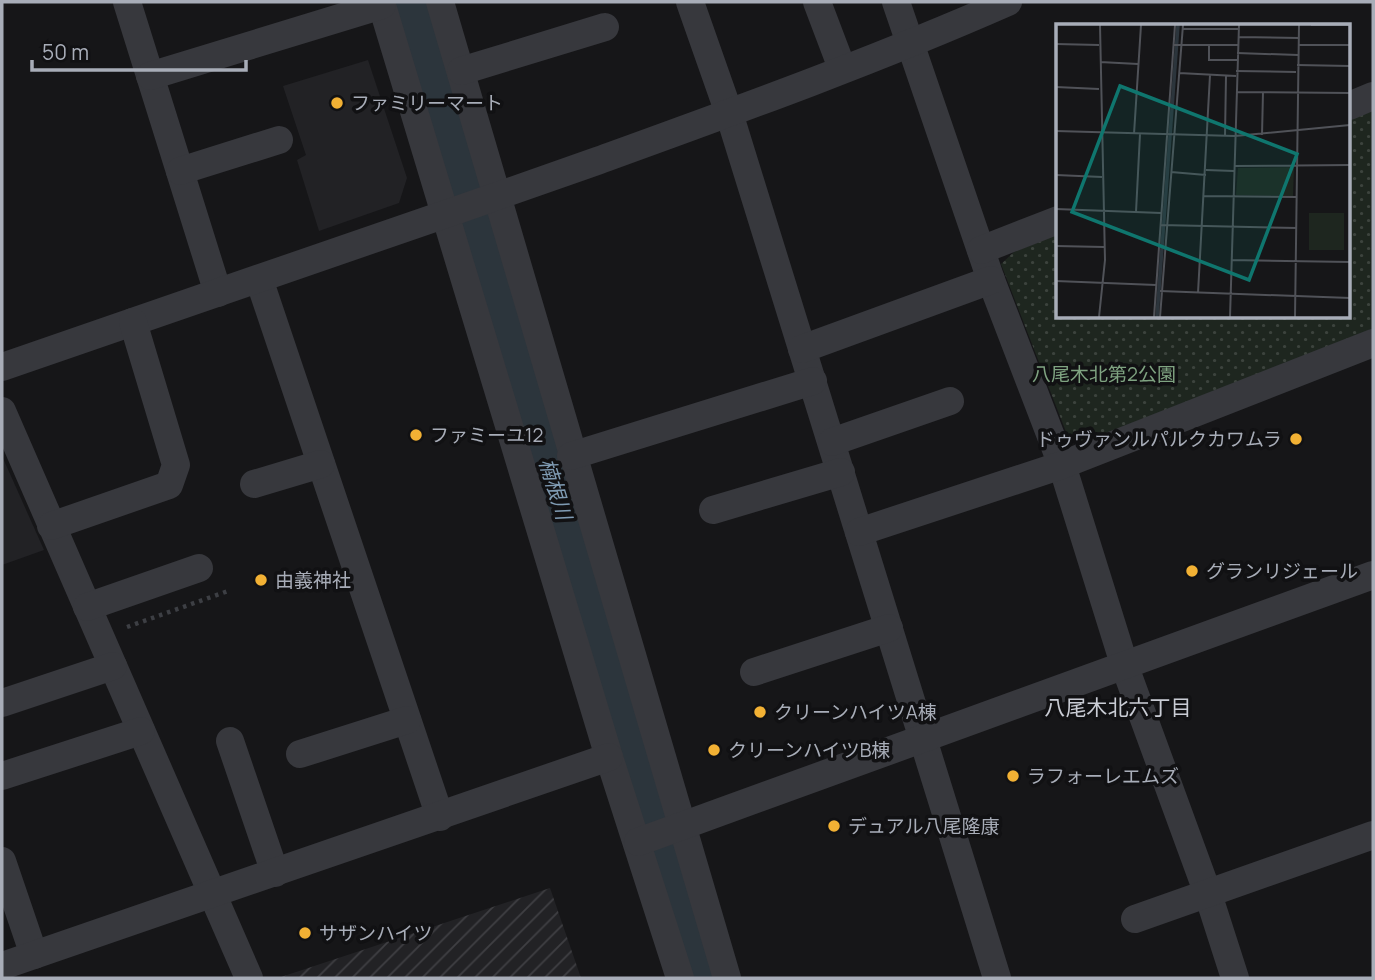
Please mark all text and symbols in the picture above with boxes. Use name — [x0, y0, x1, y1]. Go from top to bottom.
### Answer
inset map — [1056, 24, 1350, 318]
scale bar — [32, 28, 245, 72]
text: 50 m — [42, 38, 89, 66]
place label: ファミリーマート — [351, 90, 503, 116]
marker: ファミリーマート — [329, 95, 345, 111]
park label: 八尾木北第2公園 — [1032, 361, 1176, 387]
place label: ファミーユ12 — [430, 422, 543, 448]
place label: ドゥヴァンルパルクカワムラ — [1036, 426, 1282, 452]
marker: ファミーユ12 — [408, 427, 424, 443]
marker: ドゥヴァンルパルクカワムラ — [1288, 431, 1304, 447]
water label: 楠根川 — [533, 454, 579, 525]
place label: グランリジェール — [1206, 558, 1358, 584]
marker: グランリジェール — [1184, 563, 1200, 579]
place label: 由義神社 — [275, 567, 351, 593]
marker: 由義神社 — [253, 572, 269, 588]
district label: 八尾木北六丁目 — [1045, 693, 1192, 721]
place label: クリーンハイツA棟 — [774, 699, 937, 725]
marker: クリーンハイツA棟 — [752, 704, 768, 720]
place label: クリーンハイツB棟 — [728, 737, 890, 763]
marker: クリーンハイツB棟 — [706, 742, 722, 758]
place label: ラフォーレエムズ — [1027, 763, 1179, 789]
marker: ラフォーレエムズ — [1005, 768, 1021, 784]
place label: デュアル八尾隆康 — [848, 813, 999, 839]
marker: デュアル八尾隆康 — [826, 818, 842, 834]
place label: サザンハイツ — [319, 920, 433, 946]
marker: サザンハイツ — [297, 925, 313, 941]

